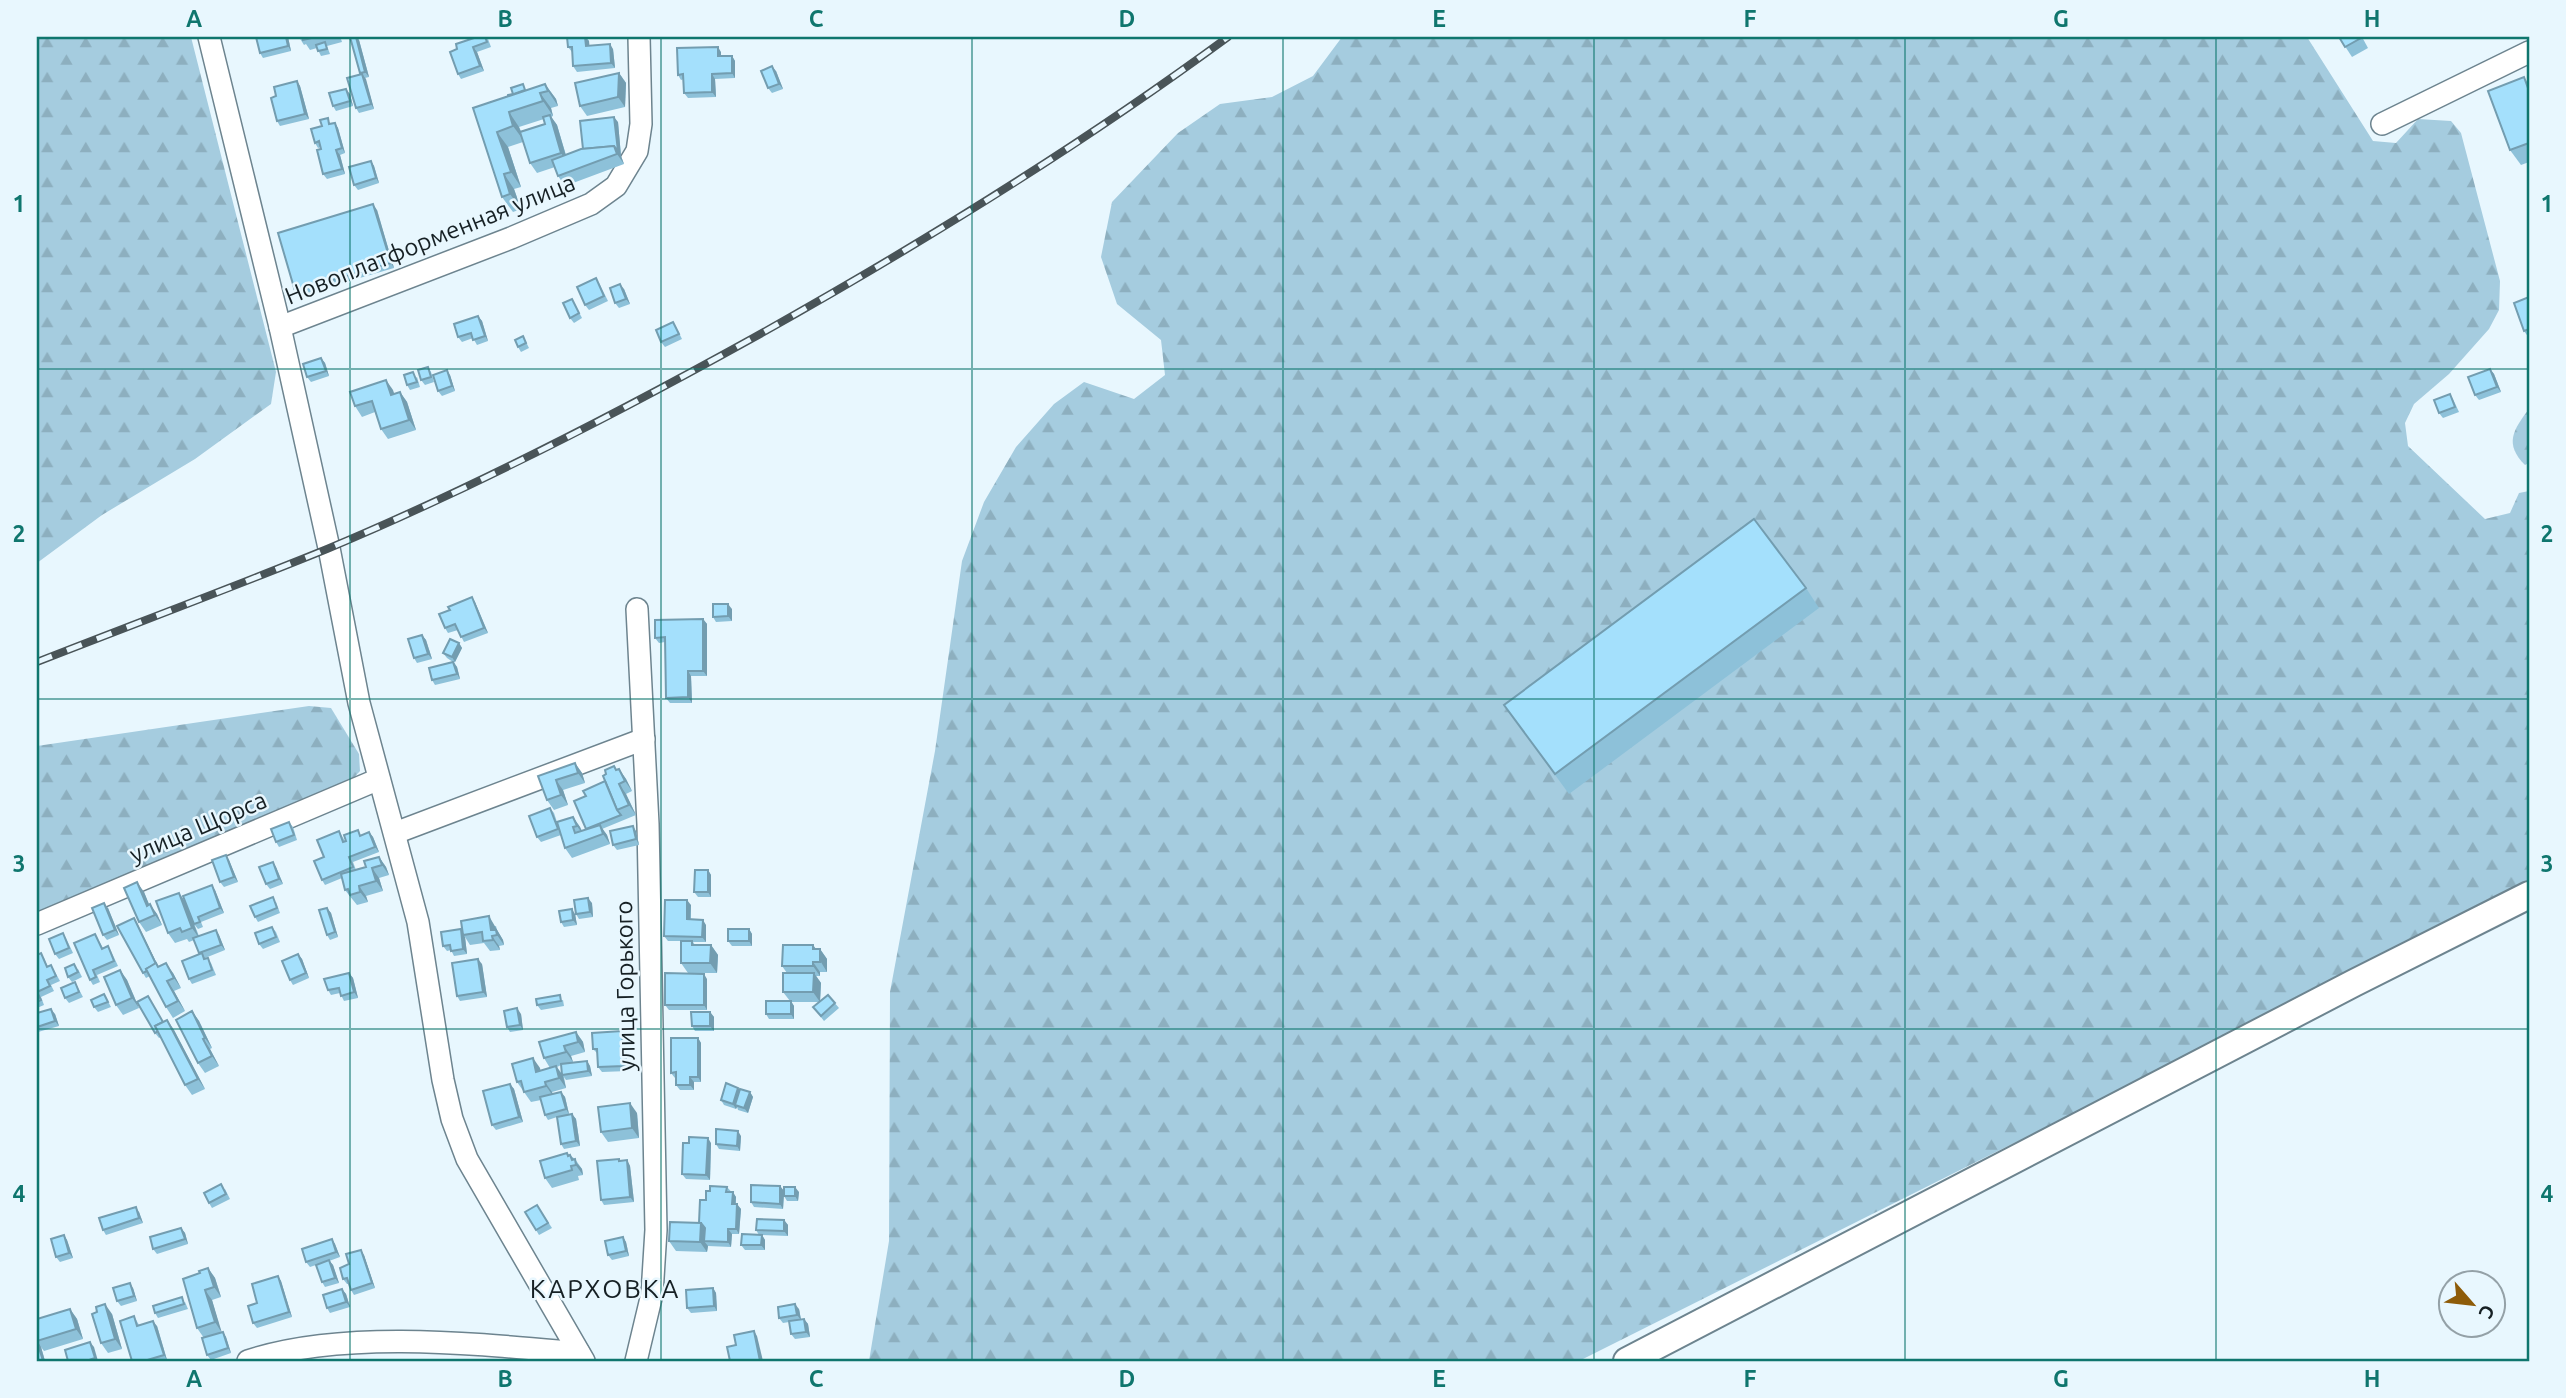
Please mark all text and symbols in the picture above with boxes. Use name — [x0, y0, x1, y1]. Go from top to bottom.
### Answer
text: A — [186, 6, 202, 31]
text: B — [497, 6, 513, 31]
text: C — [809, 6, 824, 31]
text: D — [1119, 6, 1135, 31]
text: E — [1432, 6, 1446, 31]
text: F — [1744, 6, 1757, 31]
text: G — [2053, 6, 2069, 31]
text: H — [2364, 6, 2380, 31]
street label: Новоплатформенная улица — [281, 168, 579, 310]
text: 1 — [13, 191, 25, 216]
text: 1 — [2541, 191, 2553, 216]
text: 2 — [13, 521, 25, 546]
text: 2 — [2541, 521, 2553, 546]
street label: улица Щорса — [125, 786, 271, 868]
text: 3 — [13, 851, 25, 876]
text: 3 — [2541, 851, 2553, 876]
street label: улица Горького — [610, 900, 640, 1072]
text: 4 — [13, 1181, 26, 1206]
text: 4 — [2541, 1181, 2554, 1206]
north arrow — [2436, 1268, 2506, 1338]
district label: КАРХОВКА — [530, 1274, 680, 1303]
text: С — [2474, 1301, 2500, 1323]
text: A — [186, 1366, 202, 1391]
text: B — [497, 1366, 513, 1391]
text: C — [809, 1366, 824, 1391]
text: D — [1119, 1366, 1135, 1391]
text: E — [1432, 1366, 1446, 1391]
text: F — [1744, 1366, 1757, 1391]
text: G — [2053, 1366, 2069, 1391]
text: H — [2364, 1366, 2380, 1391]

